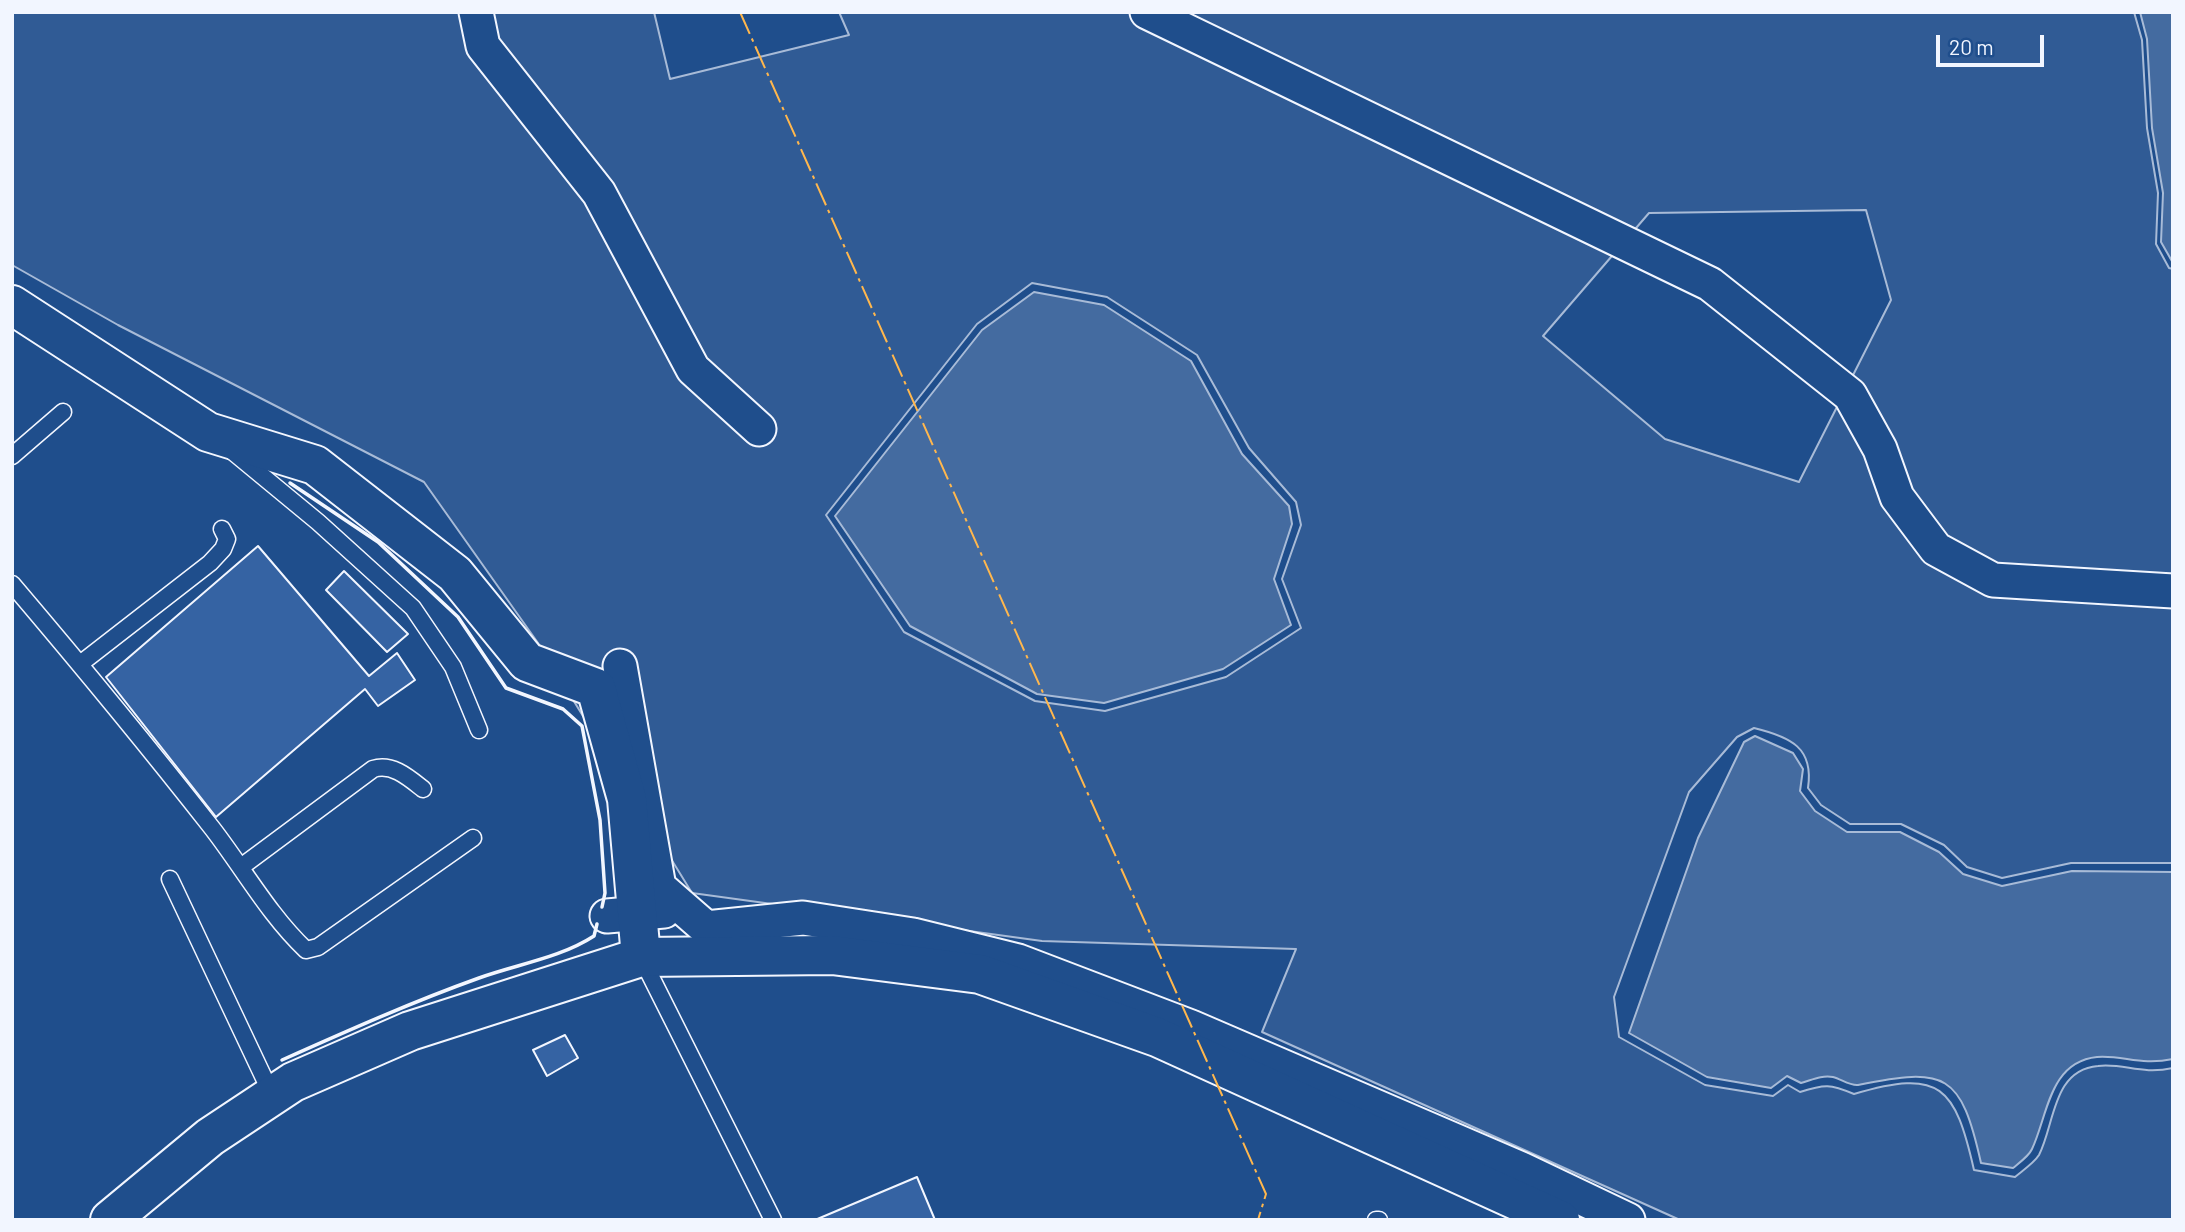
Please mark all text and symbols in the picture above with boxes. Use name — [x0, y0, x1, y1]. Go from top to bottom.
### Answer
scale bar — [1940, 21, 2048, 65]
text: 20 m — [1949, 34, 1994, 59]

